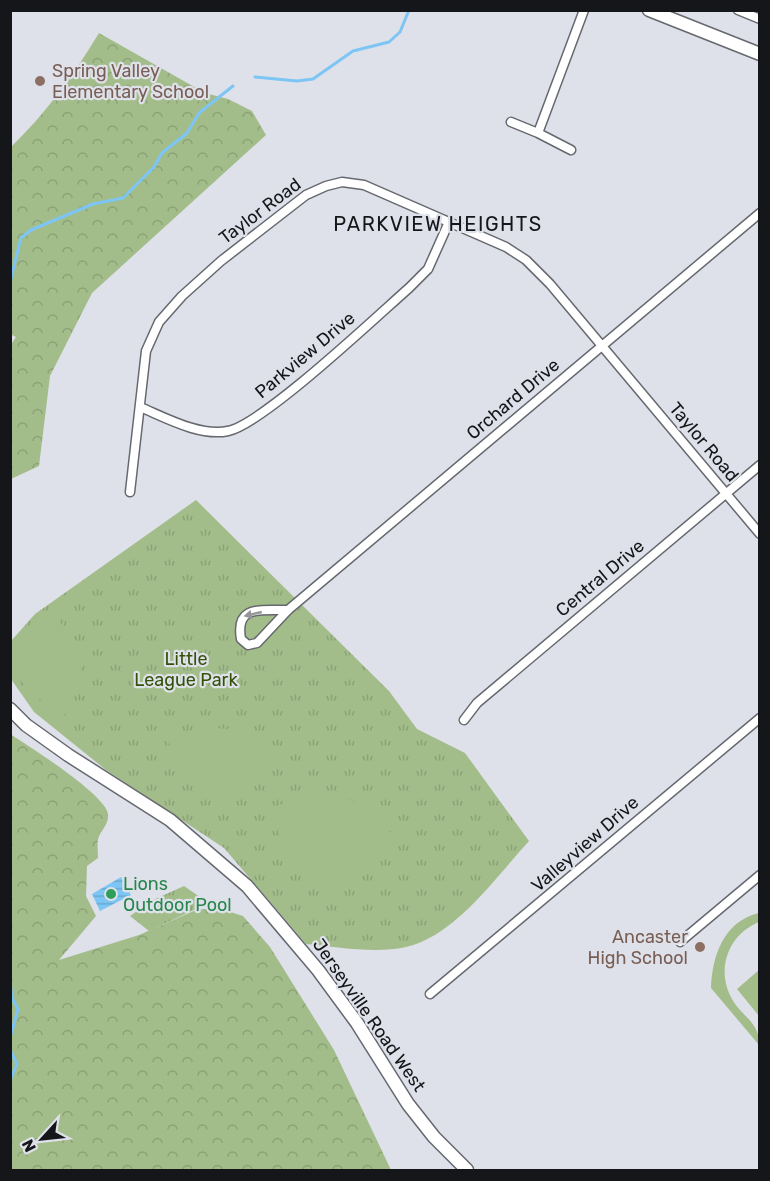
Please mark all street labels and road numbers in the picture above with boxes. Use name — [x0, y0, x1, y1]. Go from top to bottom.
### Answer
street label: Taylor Road — [215, 173, 305, 249]
street label: Parkview Drive — [251, 307, 359, 403]
street label: Orchard Drive — [462, 354, 564, 444]
street label: Taylor Road — [665, 398, 743, 486]
street label: Central Drive — [551, 535, 649, 621]
street label: Valleyview Drive — [527, 791, 643, 897]
street label: Jerseyville Road West — [308, 934, 430, 1096]

